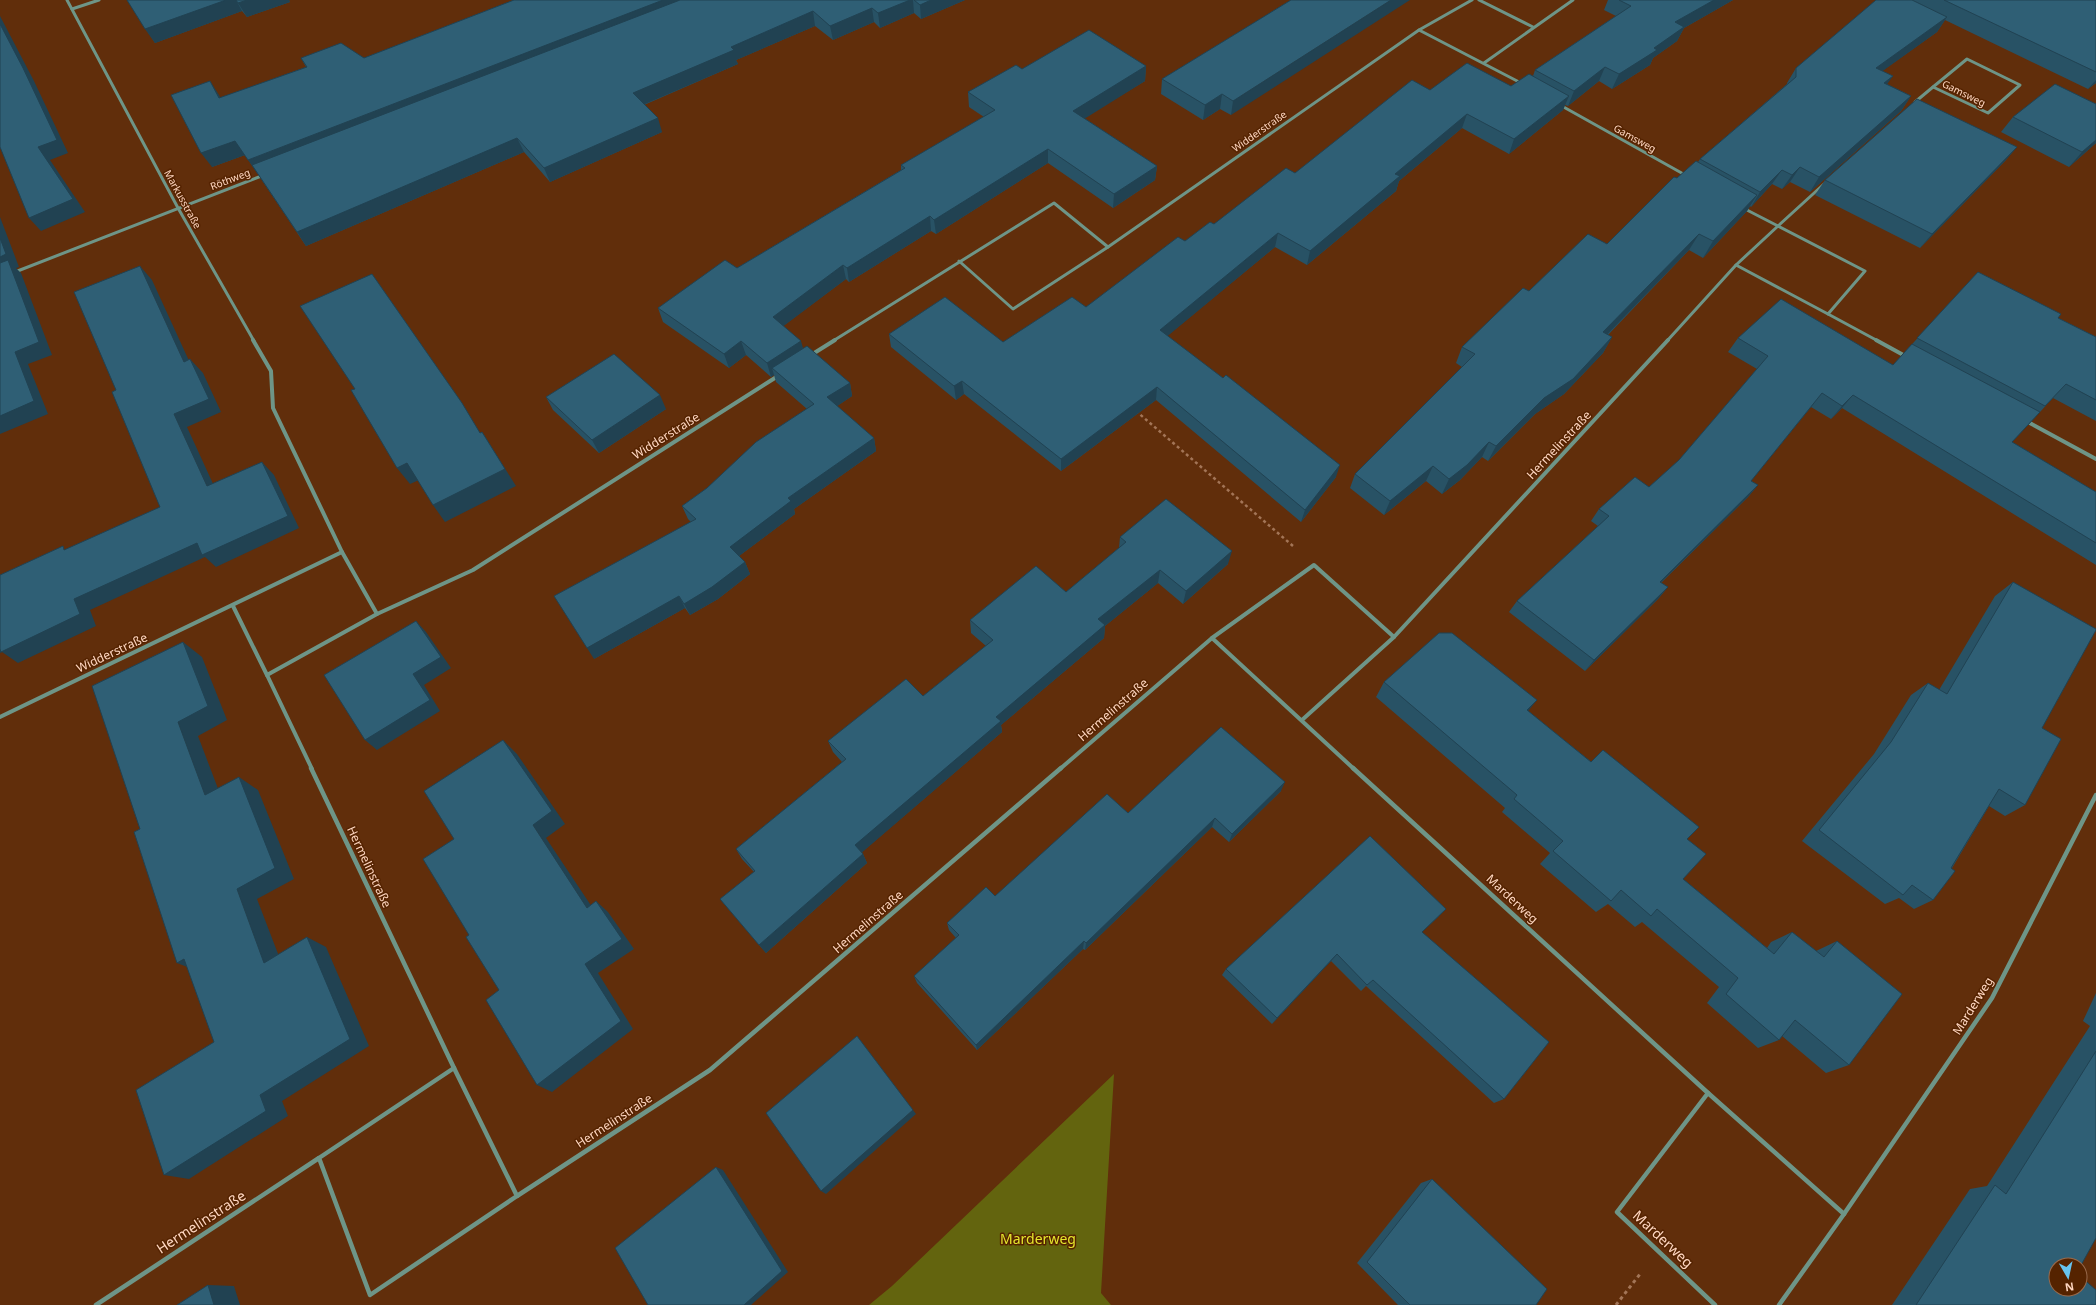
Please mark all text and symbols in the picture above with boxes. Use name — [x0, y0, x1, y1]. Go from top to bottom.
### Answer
street label: Gamsweg — [1940, 76, 1988, 110]
street label: Widderstraße — [1229, 107, 1289, 155]
street label: Gamsweg — [1611, 121, 1659, 155]
street label: Röthweg — [208, 165, 252, 193]
street label: Markusstraße — [161, 167, 205, 231]
street label: Hermelinstraße — [1522, 406, 1595, 483]
street label: Widderstraße — [629, 408, 703, 463]
street label: Widderstraße — [73, 629, 150, 676]
street label: Hermelinstraße — [1074, 674, 1152, 745]
street label: Hermelinstraße — [343, 823, 396, 910]
street label: Marderweg — [1483, 870, 1542, 927]
street label: Hermelinstraße — [829, 886, 907, 957]
street label: Marderweg — [1948, 974, 1997, 1038]
street label: Hermelinstraße — [572, 1089, 655, 1152]
street label: Hermelinstraße — [152, 1186, 249, 1258]
street label: Marderweg — [1629, 1206, 1698, 1271]
park label: Marderweg — [1000, 1229, 1076, 1248]
north arrow — [2048, 1257, 2088, 1297]
text: N — [2064, 1279, 2075, 1295]

